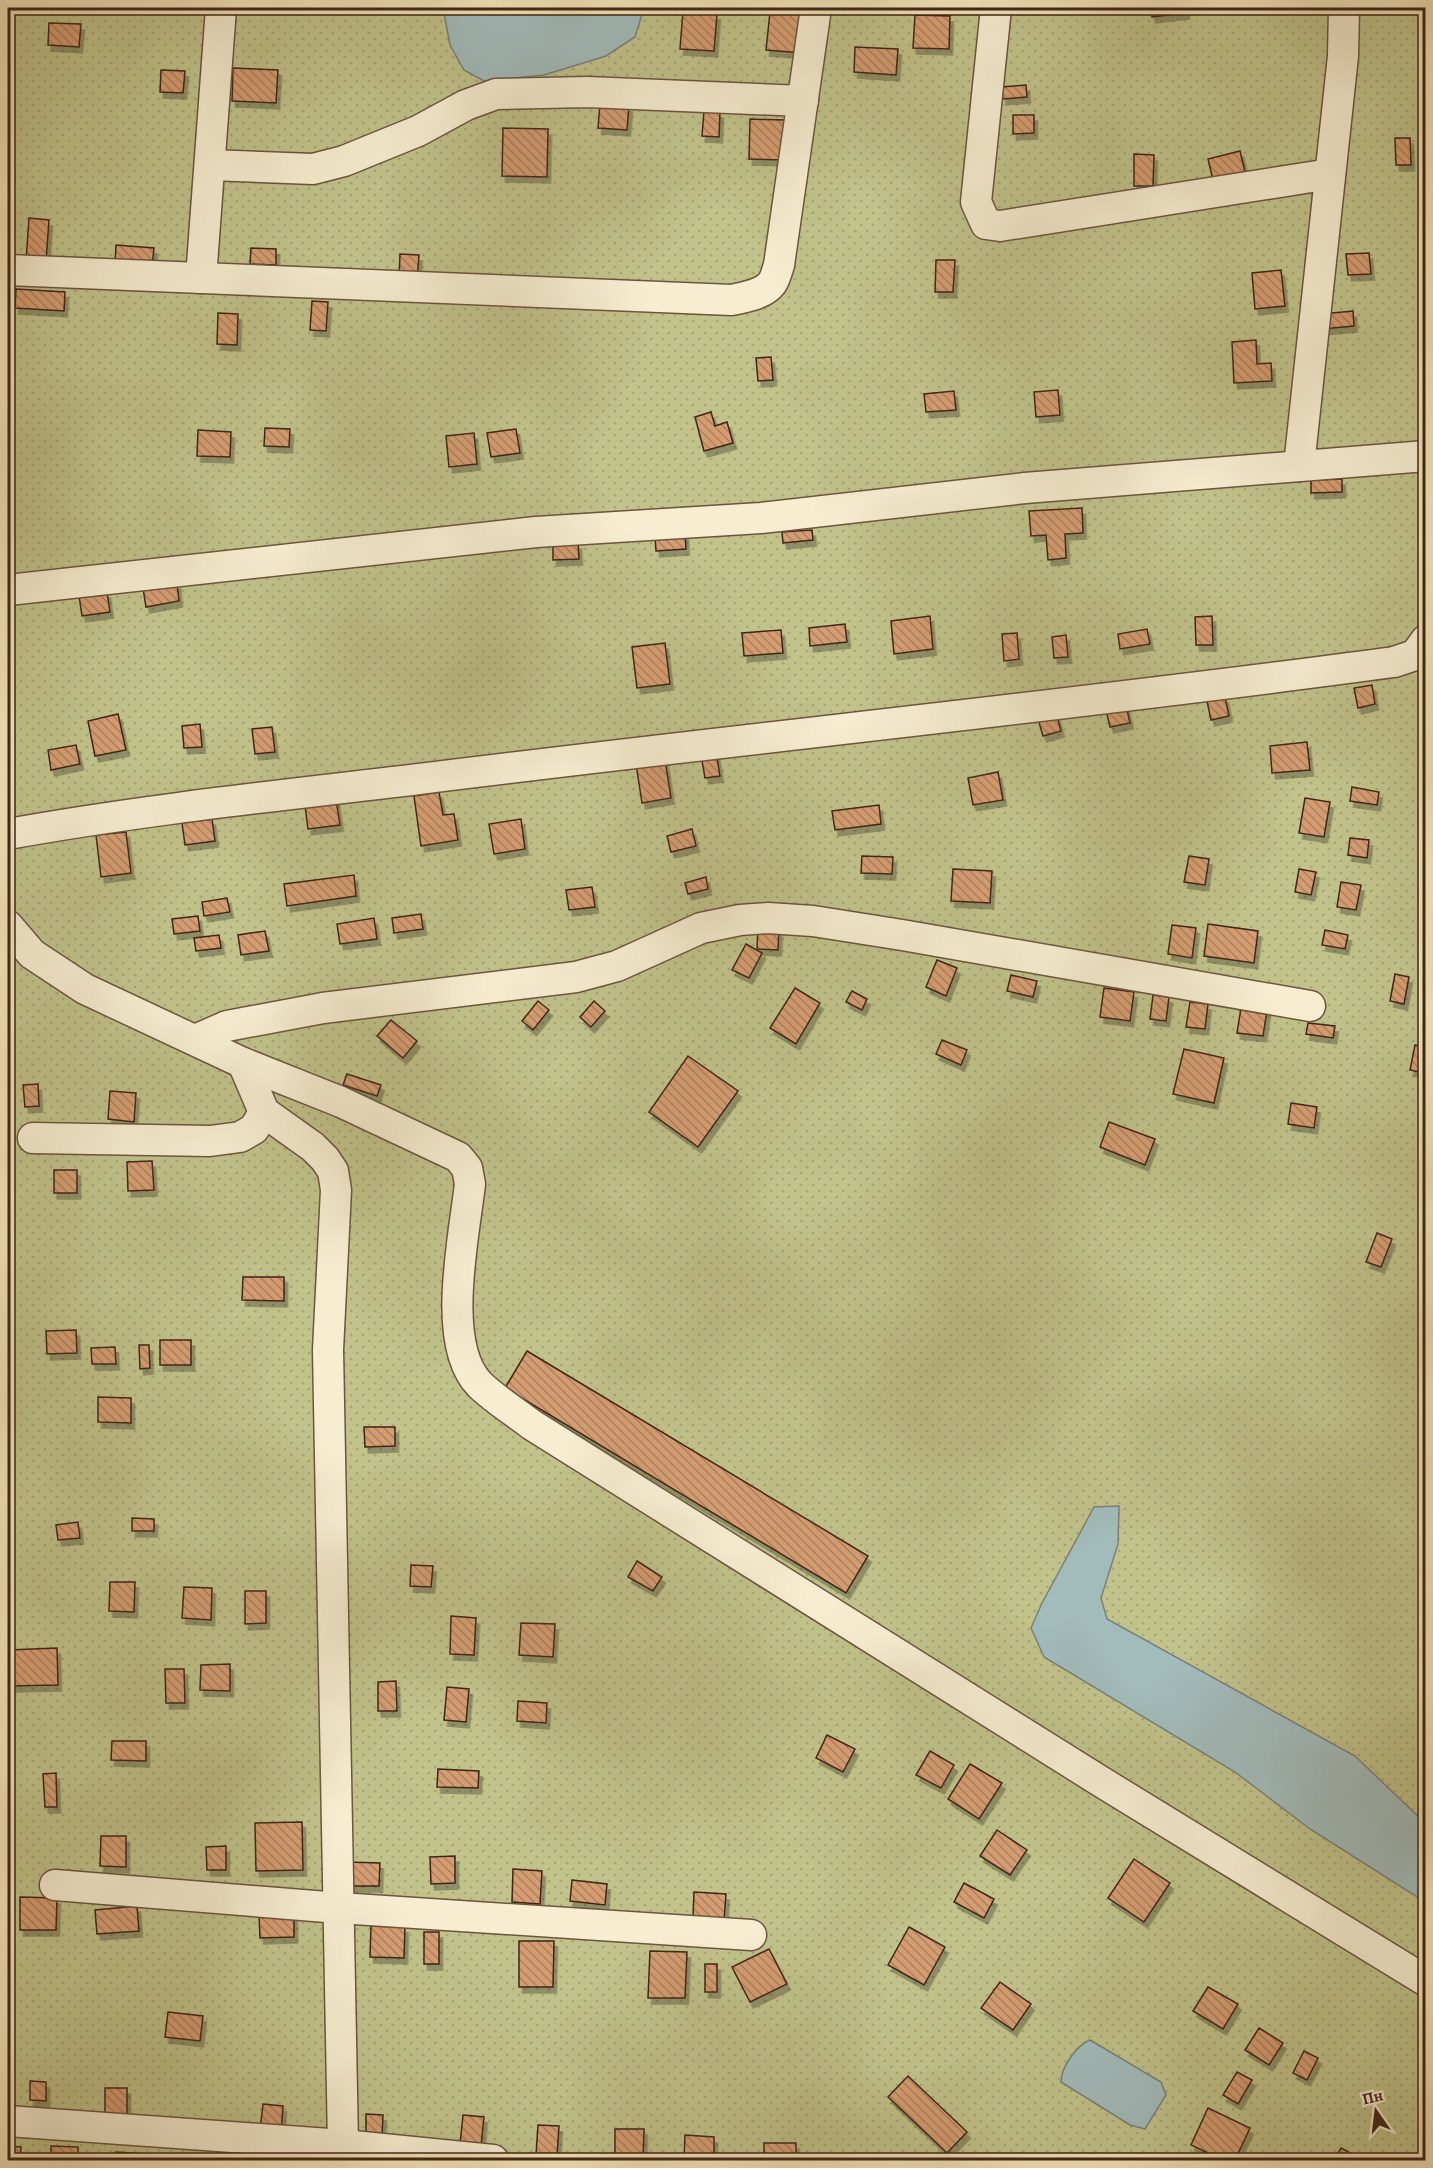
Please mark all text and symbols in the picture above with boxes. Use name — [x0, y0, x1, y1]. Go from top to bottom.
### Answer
north arrow — [1346, 2081, 1406, 2141]
text: Пн — [1360, 2084, 1385, 2111]

